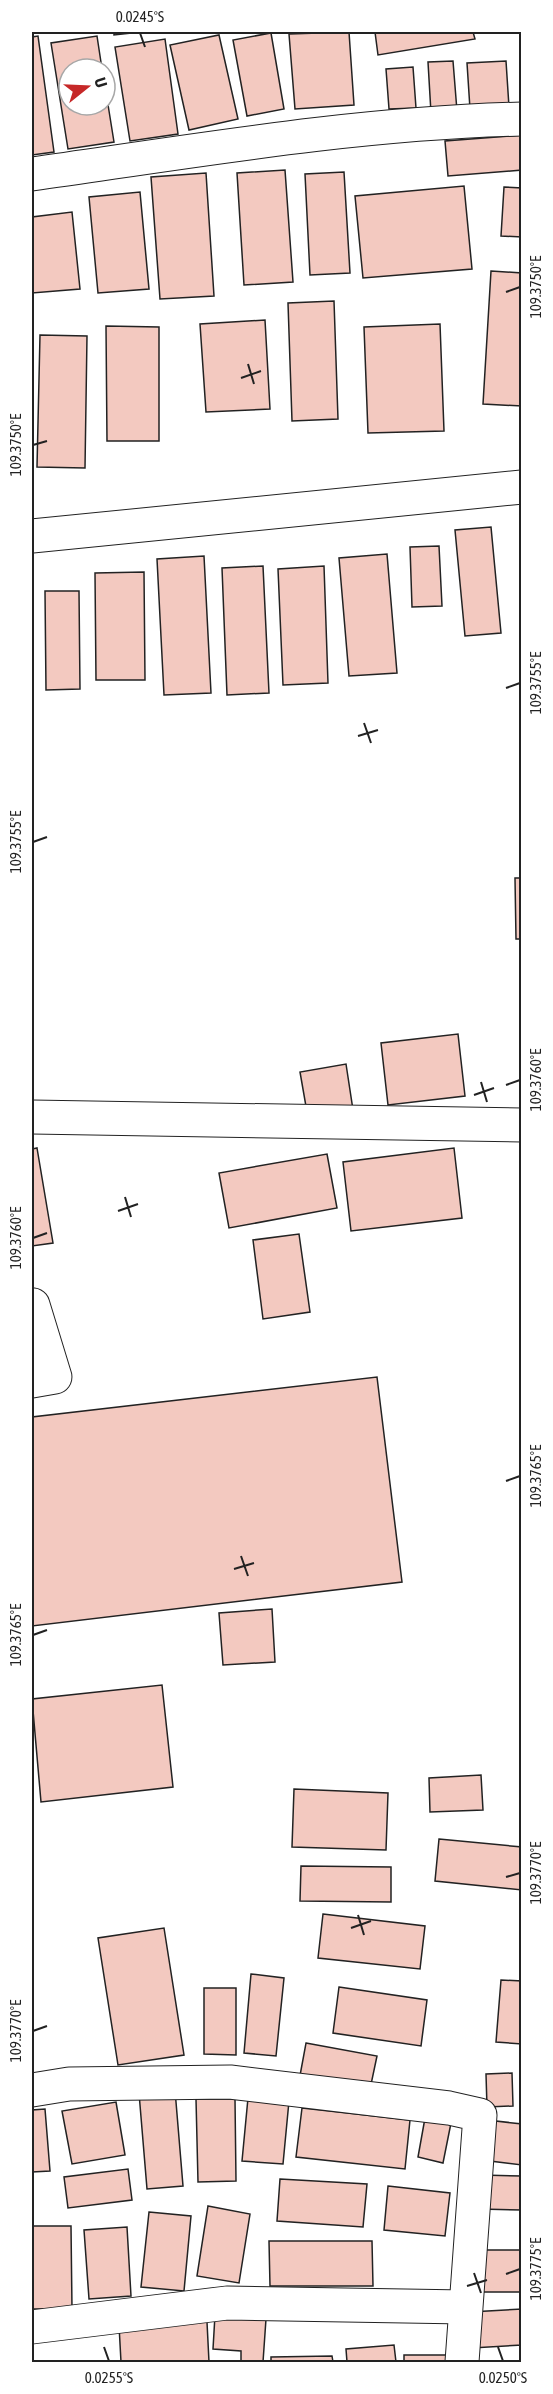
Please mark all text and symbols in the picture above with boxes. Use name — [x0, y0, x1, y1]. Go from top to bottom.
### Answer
text: 0.0245°S — [116, 8, 164, 25]
north arrow — [57, 57, 117, 117]
text: U — [91, 75, 111, 90]
text: 109.3750°E — [527, 255, 544, 318]
text: 109.3750°E — [7, 413, 24, 476]
text: 109.3755°E — [527, 651, 544, 714]
text: 109.3755°E — [7, 810, 24, 873]
text: 109.3760°E — [527, 1048, 544, 1111]
text: 109.3760°E — [7, 1206, 24, 1269]
text: 109.3765°E — [527, 1444, 544, 1507]
text: 109.3765°E — [7, 1603, 24, 1666]
text: 109.3770°E — [527, 1841, 544, 1904]
text: 109.3770°E — [7, 1999, 24, 2062]
text: 109.3775°E — [527, 2237, 544, 2300]
text: 0.0255°S — [85, 2369, 133, 2386]
text: 0.0250°S — [479, 2369, 527, 2386]

